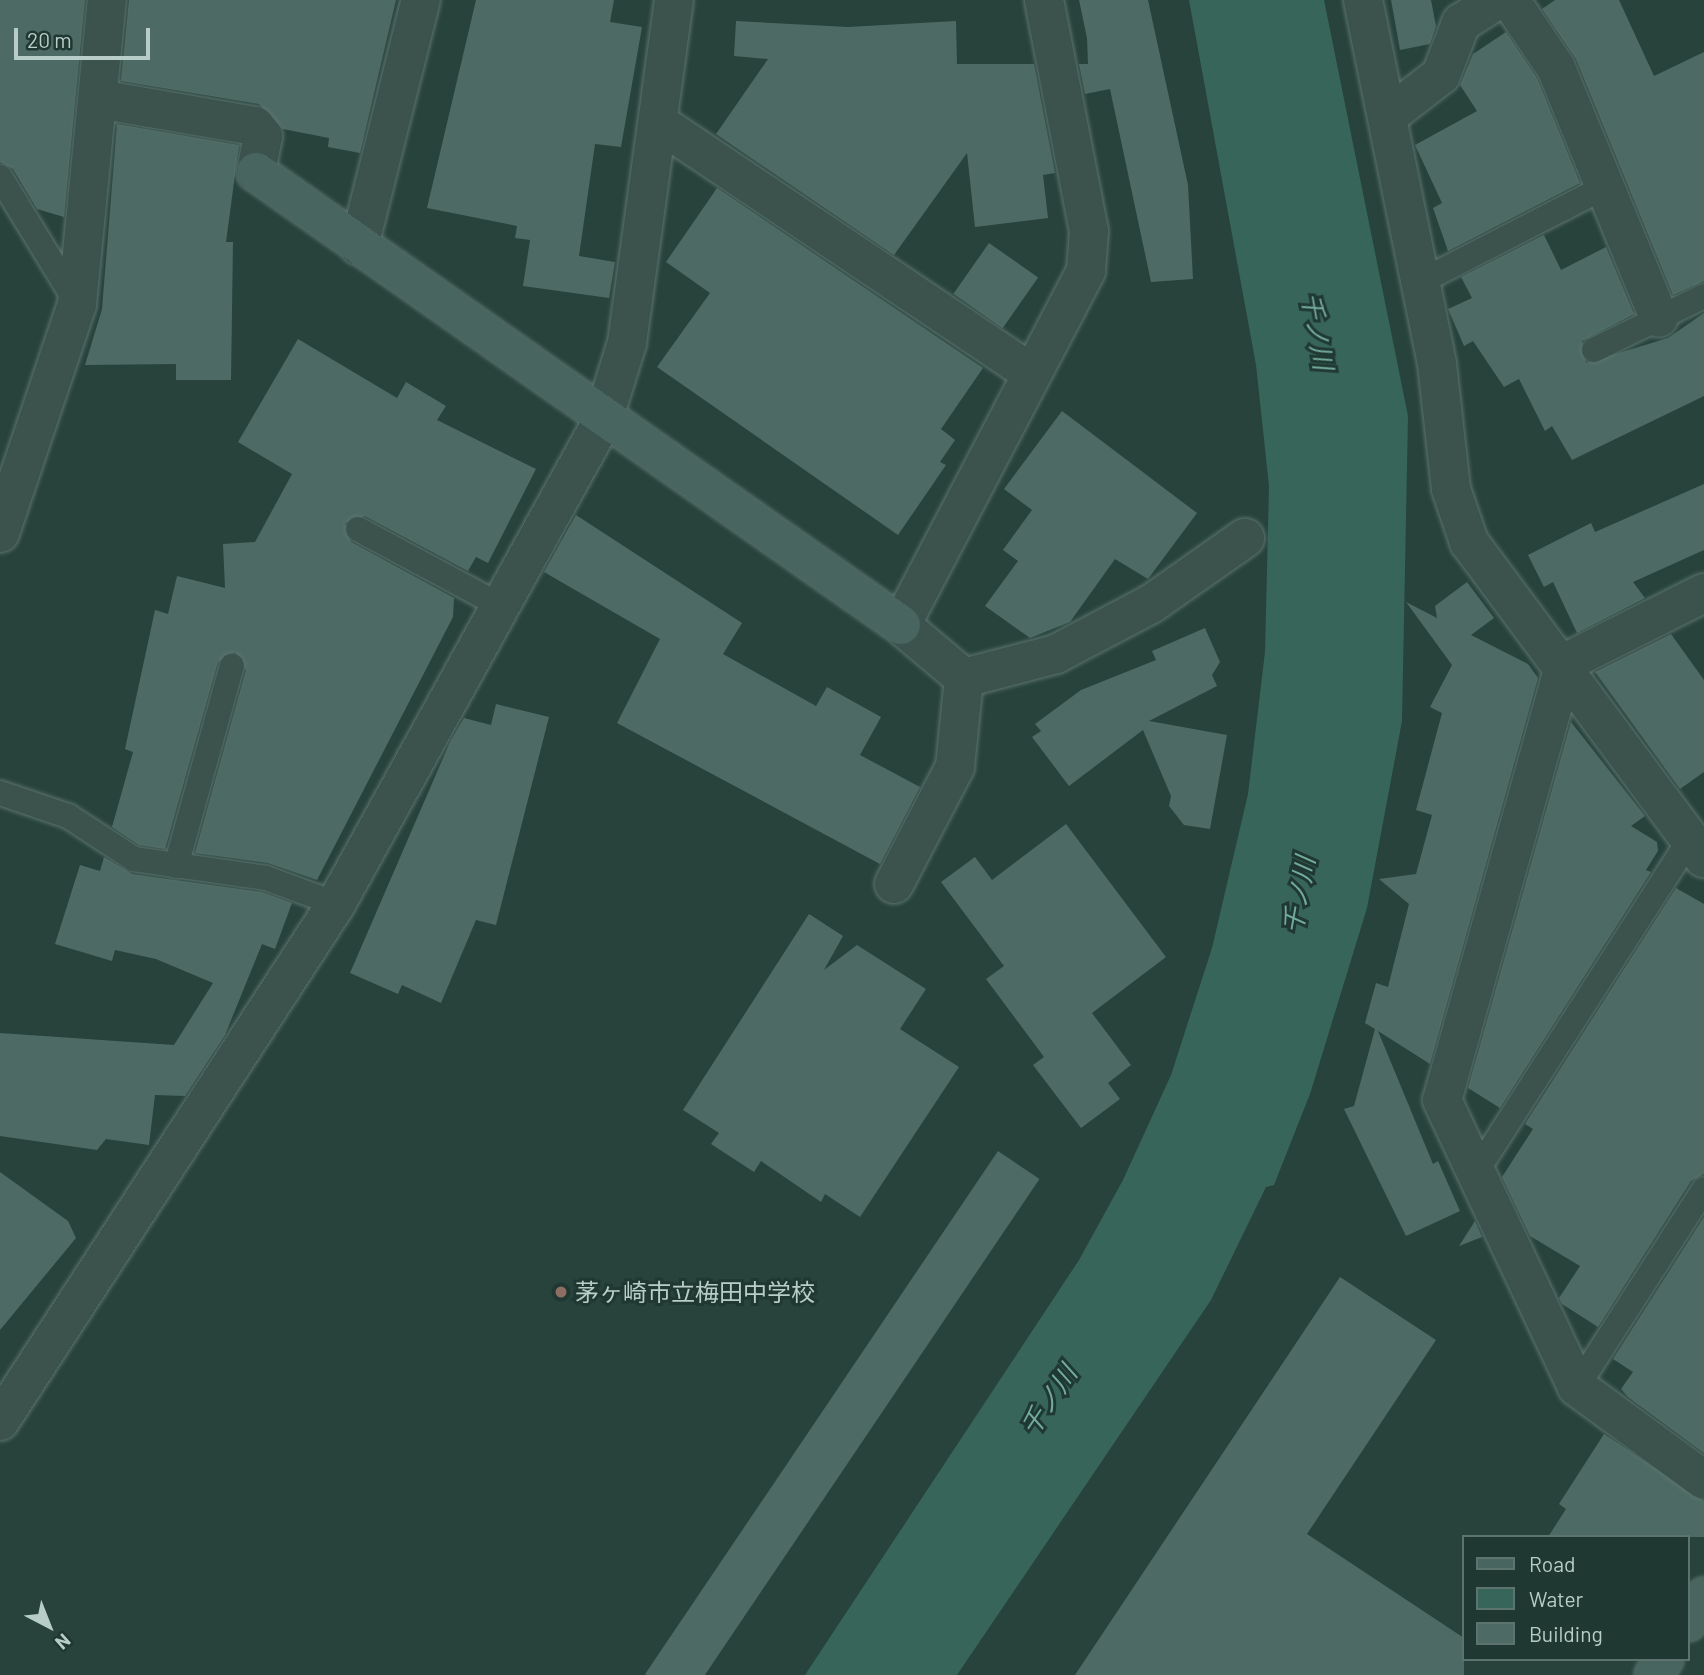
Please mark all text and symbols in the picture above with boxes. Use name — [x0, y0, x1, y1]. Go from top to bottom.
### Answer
scale bar — [18, 14, 154, 58]
text: 20 m — [27, 27, 72, 52]
water label: 千ノ川 — [1296, 290, 1340, 372]
water label: 千ノ川 — [1276, 854, 1320, 936]
place label: 茅ヶ崎市立梅田中学校 — [575, 1278, 815, 1306]
marker: 茅ヶ崎市立梅田中学校 — [553, 1284, 569, 1300]
water label: 千ノ川 — [1013, 1359, 1083, 1441]
legend — [1462, 1535, 1690, 1661]
text: Road — [1529, 1551, 1575, 1576]
text: Water — [1529, 1586, 1583, 1611]
north arrow — [14, 1591, 84, 1661]
text: Building — [1529, 1621, 1603, 1646]
text: N — [51, 1629, 76, 1655]

